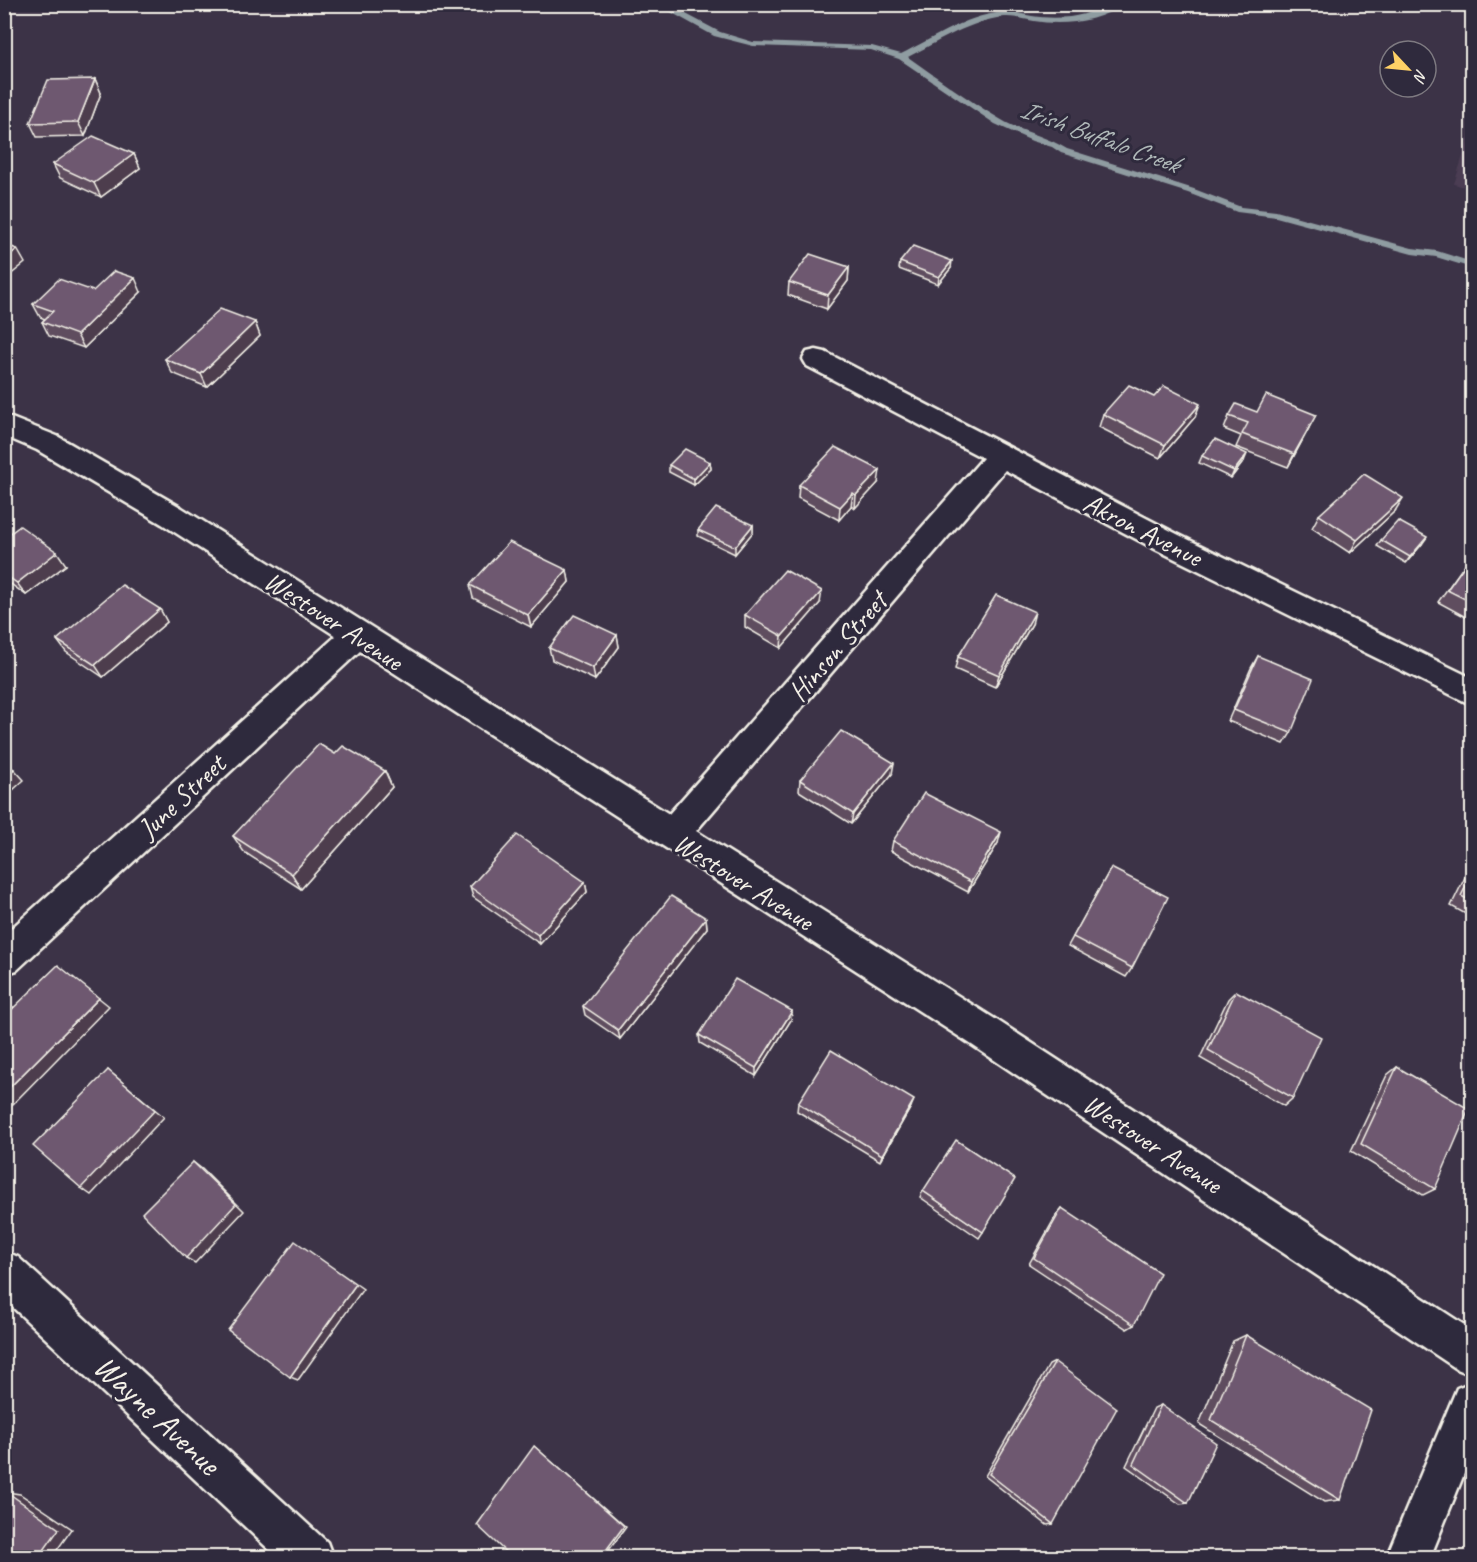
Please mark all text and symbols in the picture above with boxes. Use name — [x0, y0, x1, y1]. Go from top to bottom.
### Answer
north arrow — [1378, 39, 1438, 99]
text: N — [1408, 66, 1432, 87]
water label: Irish Buffalo Creek — [1016, 93, 1189, 182]
street label: Akron Avenue — [1078, 485, 1209, 575]
street label: Westover Avenue — [258, 563, 411, 679]
street label: Hinson Street — [780, 582, 897, 708]
street label: June Street — [129, 745, 234, 847]
street label: Westover Avenue — [667, 825, 822, 939]
street label: Westover Avenue — [1077, 1086, 1230, 1202]
street label: Wayne Avenue — [85, 1345, 231, 1486]

